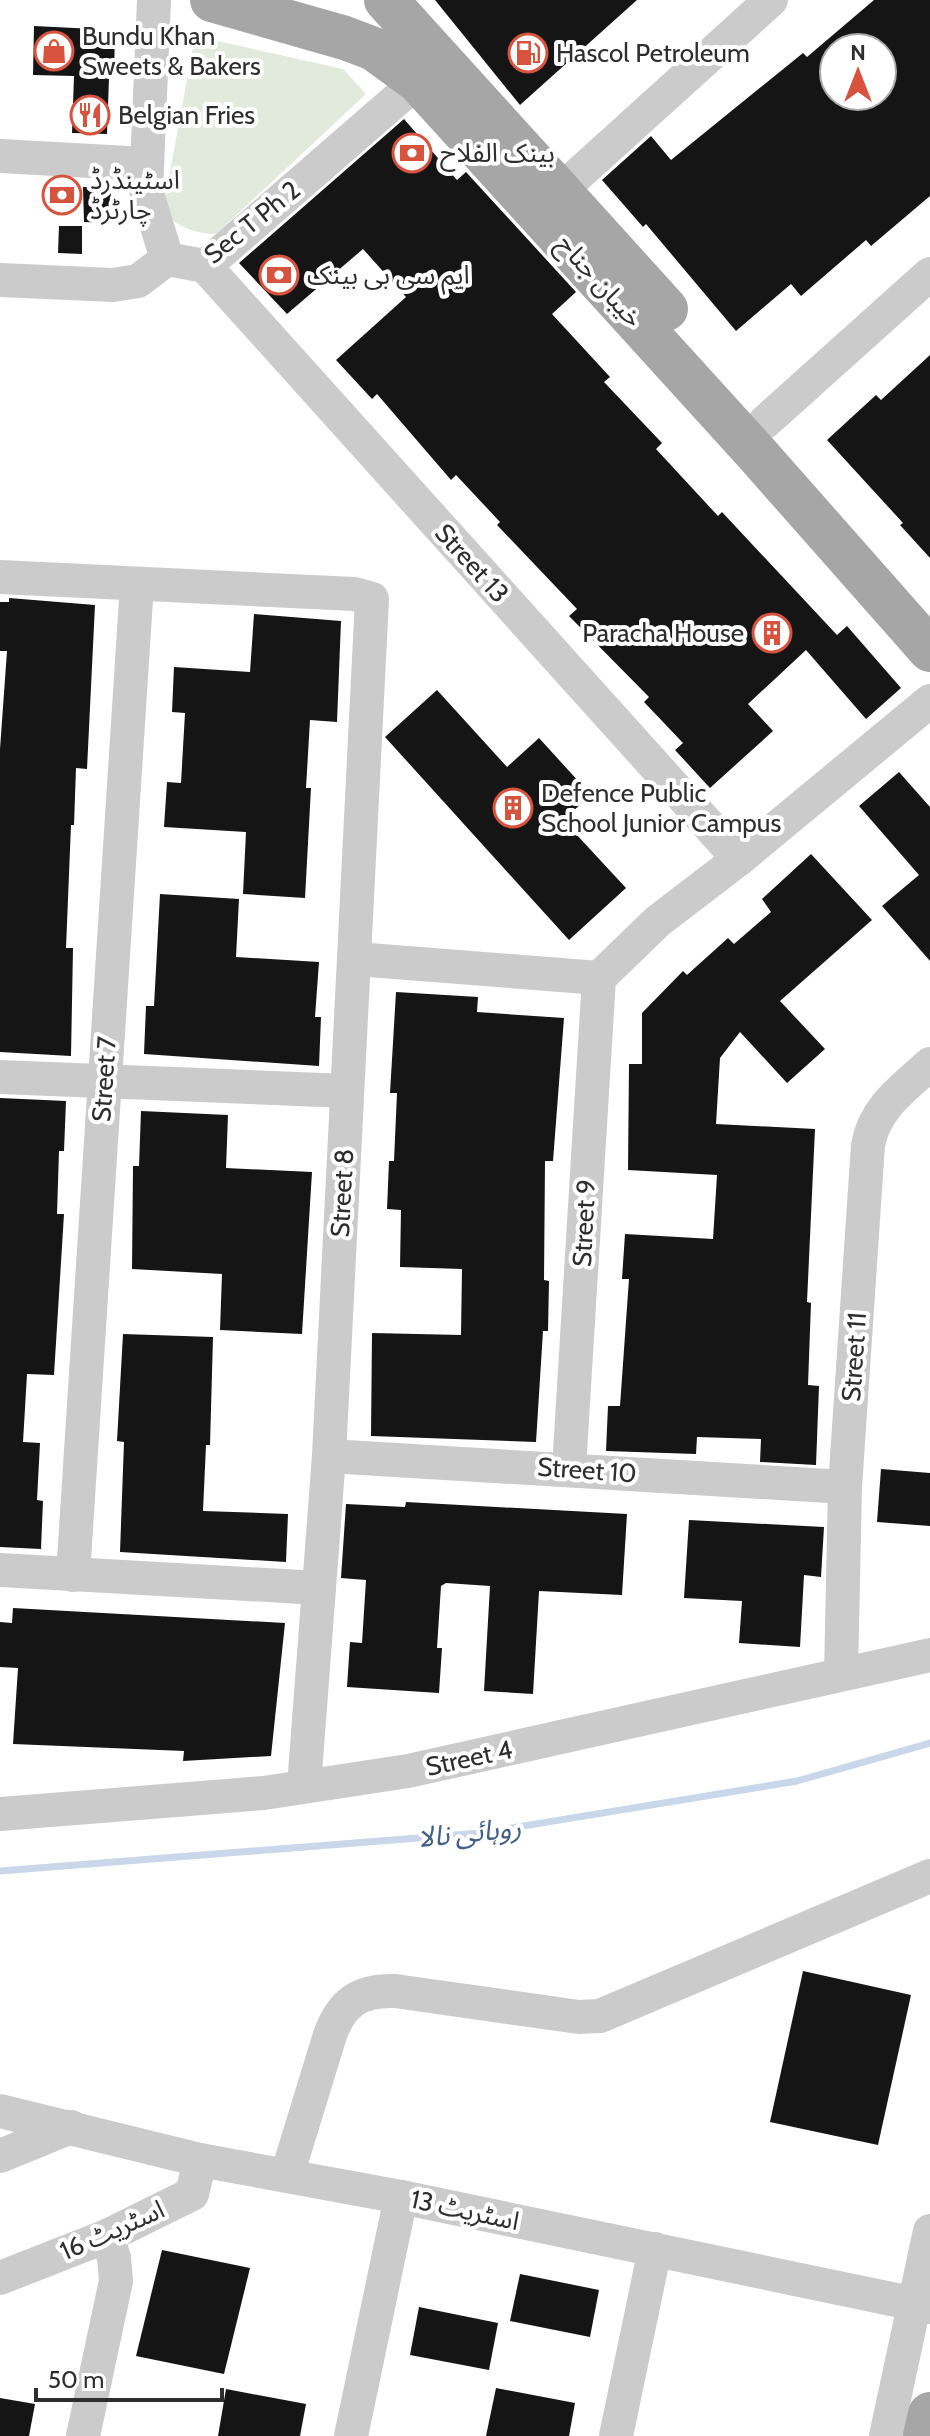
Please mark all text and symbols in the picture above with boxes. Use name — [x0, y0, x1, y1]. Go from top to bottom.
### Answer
place label: Bundu Khan Sweets & Bakers — [82, 20, 261, 82]
shop icon: Bundu Khan Sweets & Bakers — [33, 30, 75, 72]
fuel station icon: Hascol Petroleum — [507, 32, 549, 74]
north arrow — [818, 32, 898, 112]
place label: Hascol Petroleum — [556, 37, 750, 69]
text: N — [850, 39, 866, 66]
restaurant icon: Belgian Fries — [69, 94, 111, 136]
place label: Belgian Fries — [118, 99, 255, 131]
bank icon: بینک الفلاح — [391, 132, 433, 174]
place label: بینک الفلاح — [440, 137, 555, 172]
place label: اسٹینڈرڈ چارٹرڈ — [90, 164, 180, 227]
bank icon: اسٹینڈرڈ چارٹرڈ — [41, 174, 83, 216]
street label: Sec T Ph 2 — [198, 174, 306, 270]
street label: خیبان جناح — [548, 228, 650, 336]
bank icon: ایم سی بی بینک — [258, 254, 300, 296]
place label: ایم سی بی بینک — [307, 259, 470, 295]
street label: Street 13 — [428, 517, 516, 609]
building icon: Paracha House — [751, 612, 793, 654]
place label: Paracha House — [582, 617, 744, 649]
place label: Defence Public School Junior Campus — [541, 777, 781, 839]
building icon: Defence Public School Junior Campus — [492, 787, 534, 829]
street label: Street 7 — [85, 1035, 123, 1123]
street label: Street 8 — [324, 1148, 360, 1238]
street label: Street 9 — [566, 1178, 602, 1268]
street label: Street 11 — [835, 1311, 873, 1403]
street label: Street 10 — [536, 1451, 638, 1489]
street label: Street 4 — [423, 1733, 515, 1783]
water label: روہائی نالا — [415, 1810, 523, 1854]
street label: اسٹریٹ 13 — [408, 2183, 522, 2237]
street label: اسٹریٹ 16 — [55, 2193, 169, 2267]
scale bar — [36, 2352, 222, 2402]
text: 50 m — [48, 2365, 104, 2394]

